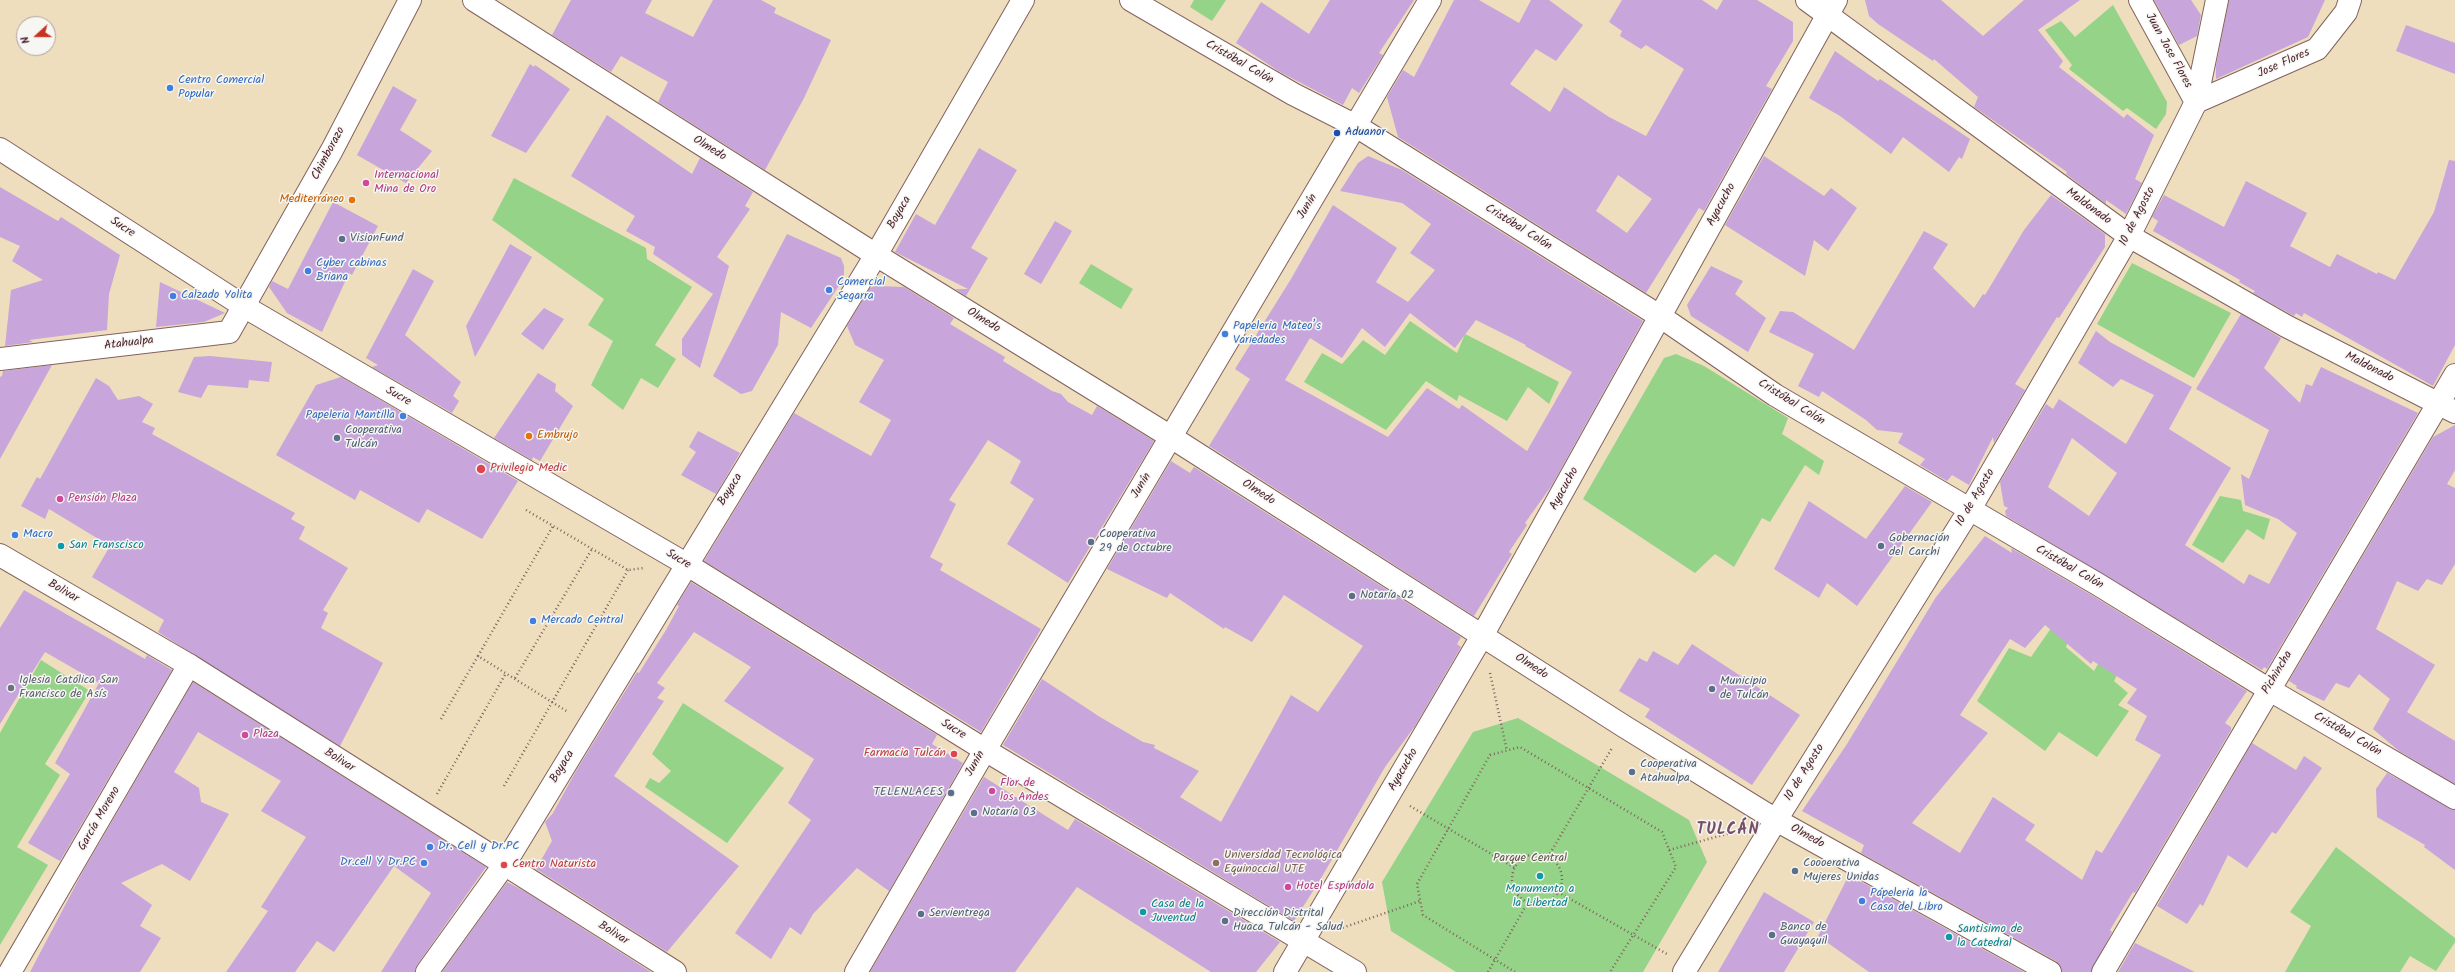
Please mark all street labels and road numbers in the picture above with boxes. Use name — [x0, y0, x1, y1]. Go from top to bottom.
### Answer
street label: Juan Jose Flores — [2141, 11, 2195, 91]
street label: Cristóbal Colón — [1202, 38, 1276, 88]
street label: Jose Flores — [2256, 46, 2312, 82]
street label: Chimborazo — [309, 125, 349, 183]
street label: Olmedo — [690, 133, 728, 165]
street label: Ayacucho — [1704, 181, 1740, 229]
street label: 10 de Agosto — [2117, 185, 2159, 249]
street label: Maldonado — [2062, 186, 2114, 228]
street label: Junín — [1295, 192, 1321, 222]
street label: Boyaca — [885, 194, 915, 232]
street label: Cristóbal Colón — [1482, 202, 1554, 254]
street label: Sucre — [107, 215, 137, 241]
street label: Olmedo — [964, 305, 1002, 337]
street label: Atahualpa — [103, 334, 155, 354]
street label: Maldonado — [2342, 350, 2396, 386]
street label: Cristóbal Colón — [1755, 377, 1827, 429]
street label: Sucre — [383, 384, 413, 410]
street label: Ayacucho — [1547, 465, 1583, 513]
street label: 10 de Agosto — [1953, 467, 1999, 529]
street label: Boyaca — [716, 471, 746, 509]
street label: Junín — [1129, 471, 1155, 501]
street label: Olmedo — [1239, 477, 1277, 509]
street label: Cristóbal Colón — [2032, 543, 2106, 593]
street label: Sucre — [663, 547, 693, 573]
street label: Bolivar — [45, 577, 81, 607]
street label: Pichincha — [2260, 649, 2296, 697]
street label: Olmedo — [1512, 651, 1550, 683]
street label: Cristóbal Colón — [2310, 710, 2384, 760]
street label: Sucre — [938, 717, 968, 743]
street label: 10 de Agosto — [1782, 742, 1828, 804]
street label: Bolivar — [321, 746, 357, 776]
street label: Ayacucho — [1386, 746, 1422, 794]
street label: Boyaca — [548, 748, 578, 786]
street label: Junín — [963, 749, 989, 779]
street label: García Moreno — [76, 784, 124, 854]
street label: Olmedo — [1787, 822, 1827, 852]
street label: Bolivar — [595, 919, 631, 949]

